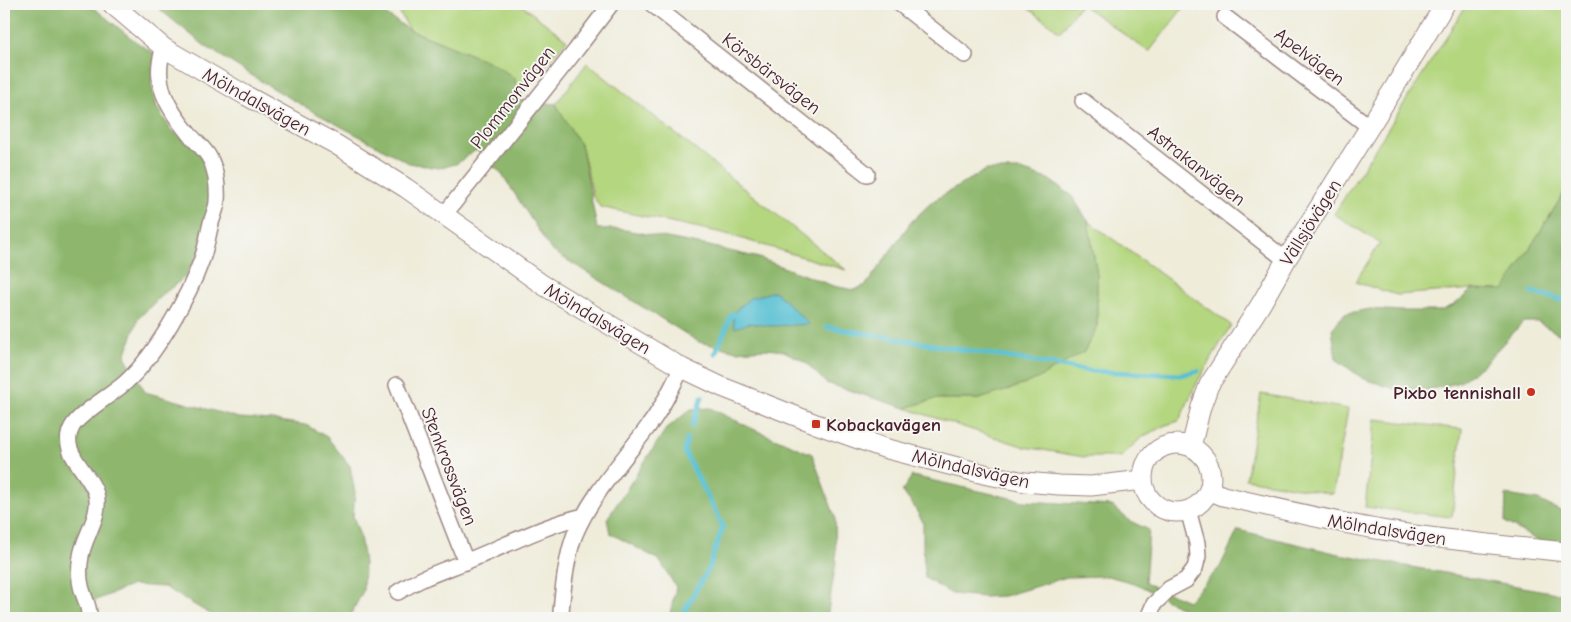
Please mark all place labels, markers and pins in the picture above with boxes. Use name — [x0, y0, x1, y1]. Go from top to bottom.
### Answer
place label: Pixbo tennishall — [1393, 382, 1521, 404]
marker: Pixbo tennishall — [1525, 386, 1537, 398]
place label: Kobackavägen — [826, 414, 941, 436]
marker: Kobackavägen — [810, 418, 822, 430]

